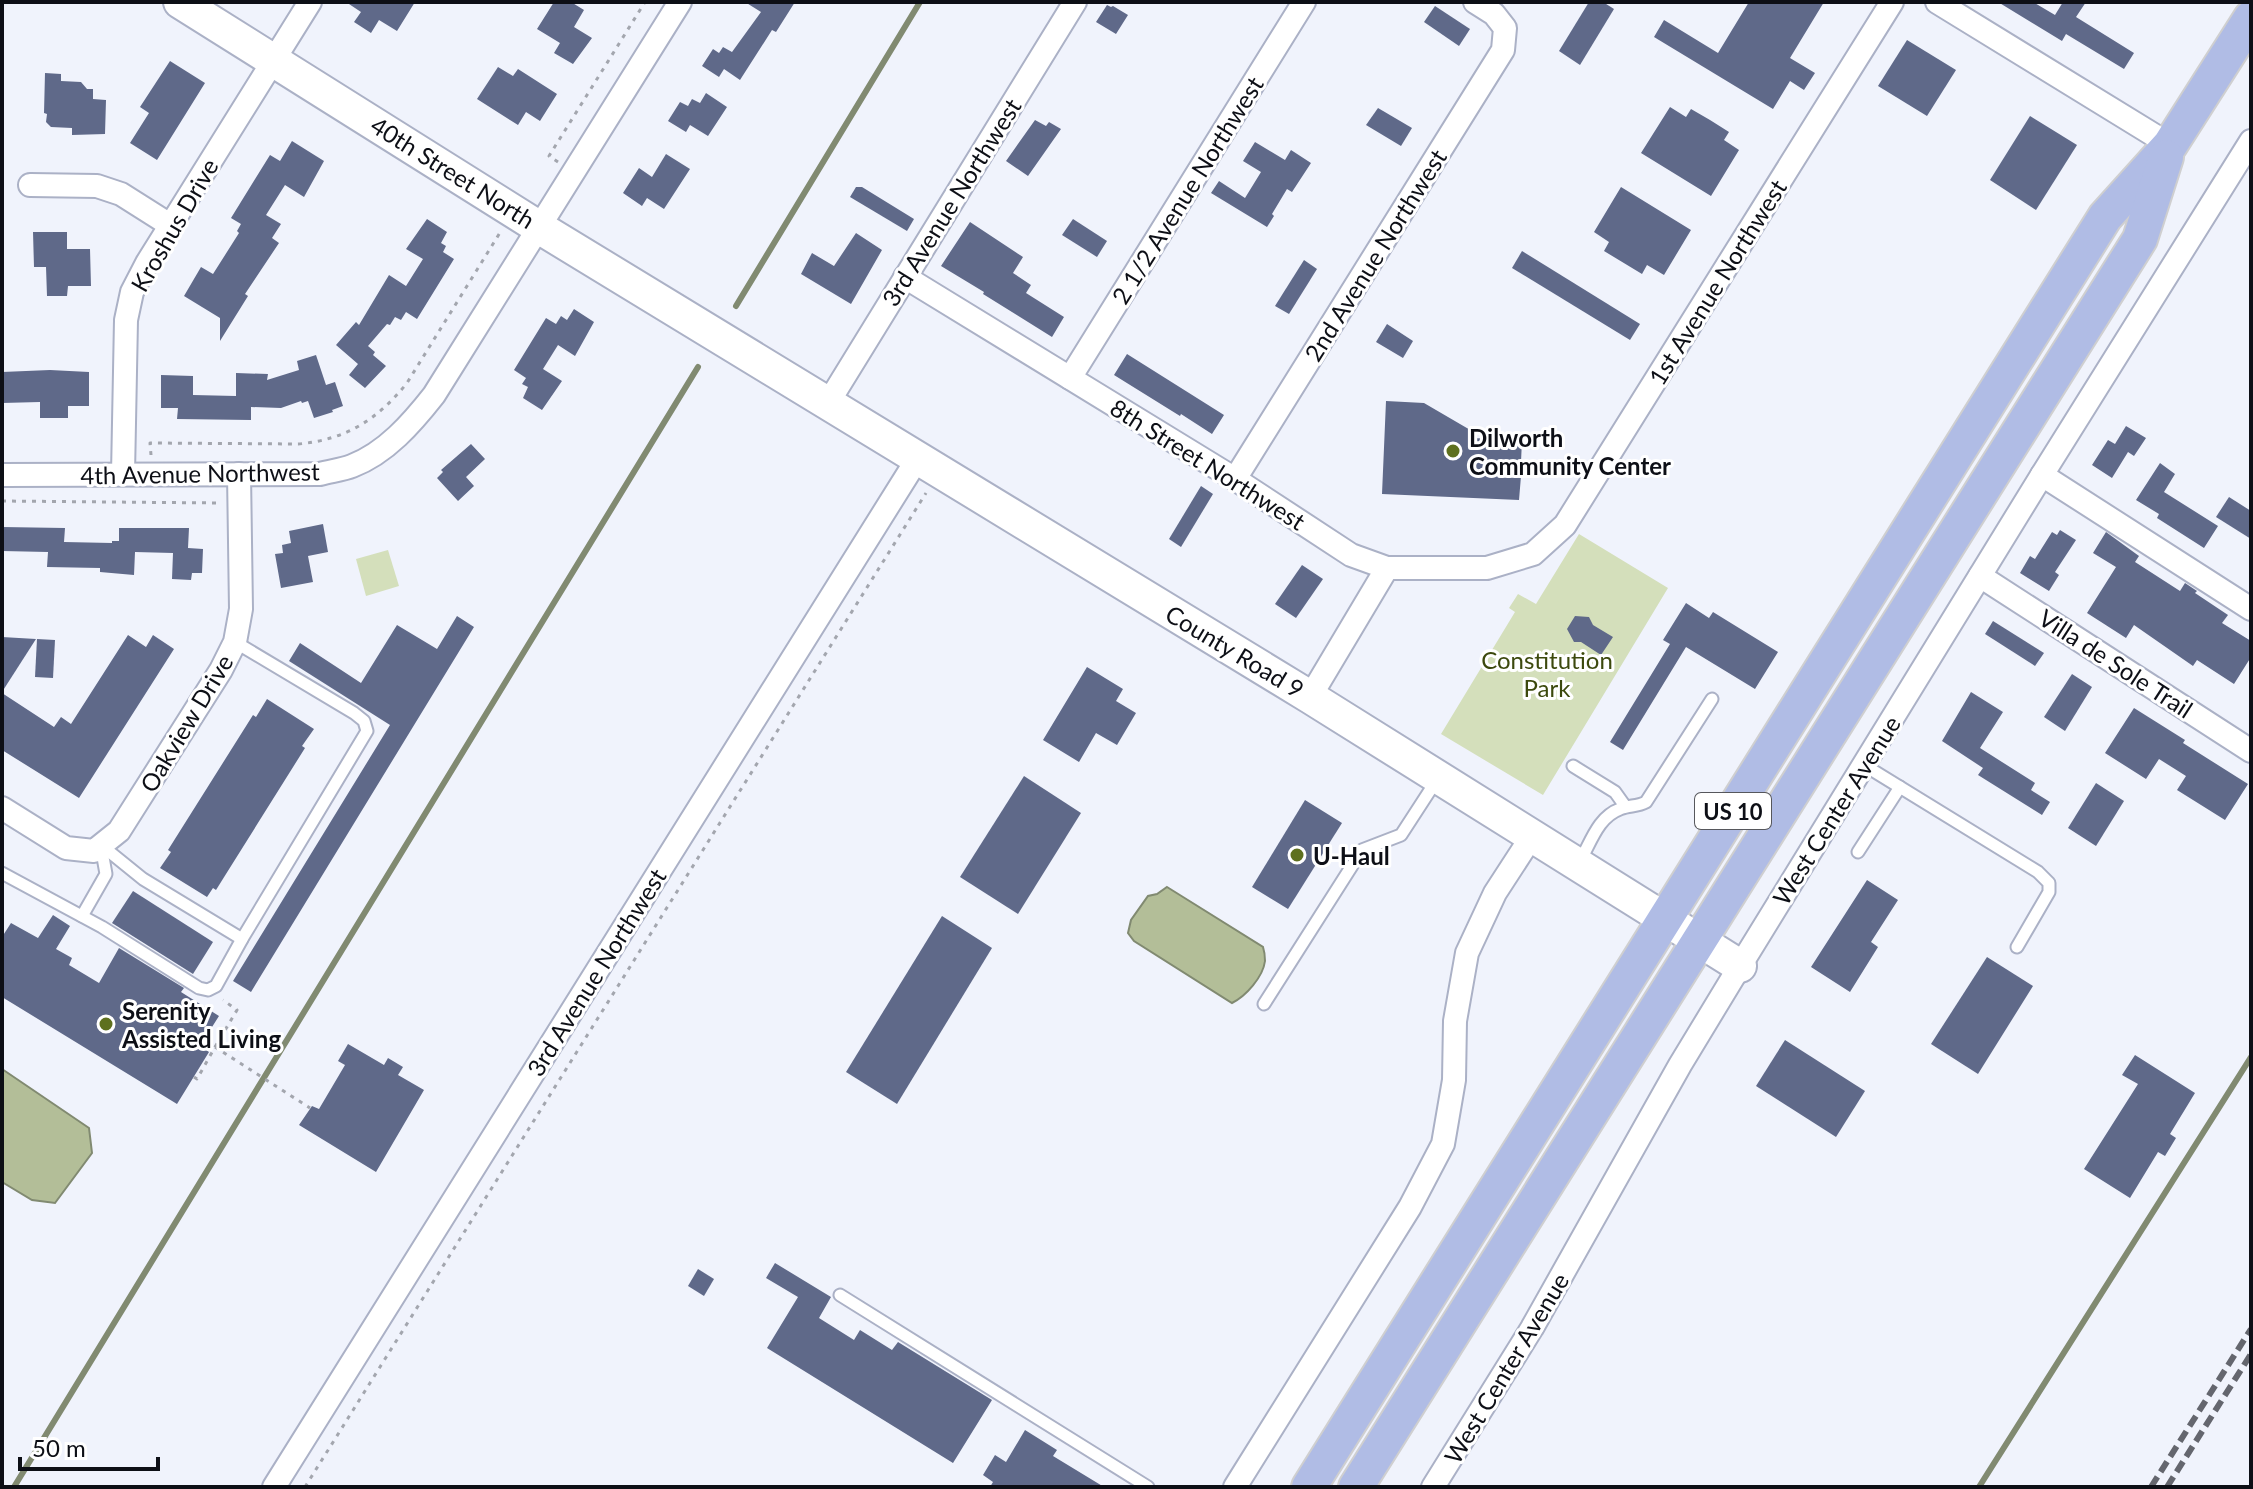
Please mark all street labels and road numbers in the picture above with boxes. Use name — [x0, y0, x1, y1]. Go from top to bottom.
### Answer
street label: 2 1/2 Avenue Northwest — [1105, 71, 1269, 309]
street label: 3rd Avenue Northwest — [875, 93, 1027, 311]
street label: 40th Street North — [366, 110, 540, 234]
street label: 2nd Avenue Northwest — [1298, 143, 1452, 366]
street label: Kroshus Drive — [124, 153, 224, 297]
street label: 1st Avenue Northwest — [1642, 174, 1792, 390]
street label: 8th Street Northwest — [1105, 392, 1311, 536]
street label: 4th Avenue Northwest — [80, 456, 320, 490]
street label: County Road 9 — [1161, 598, 1309, 704]
street label: Villa de Sole Trail — [2034, 603, 2198, 723]
street label: Oakview Drive — [134, 649, 238, 797]
street label: West Center Avenue — [1766, 710, 1906, 910]
road number: US 10 — [1695, 793, 1771, 829]
street label: 3rd Avenue Northwest — [520, 863, 672, 1081]
street label: West Center Avenue — [1438, 1267, 1574, 1469]

